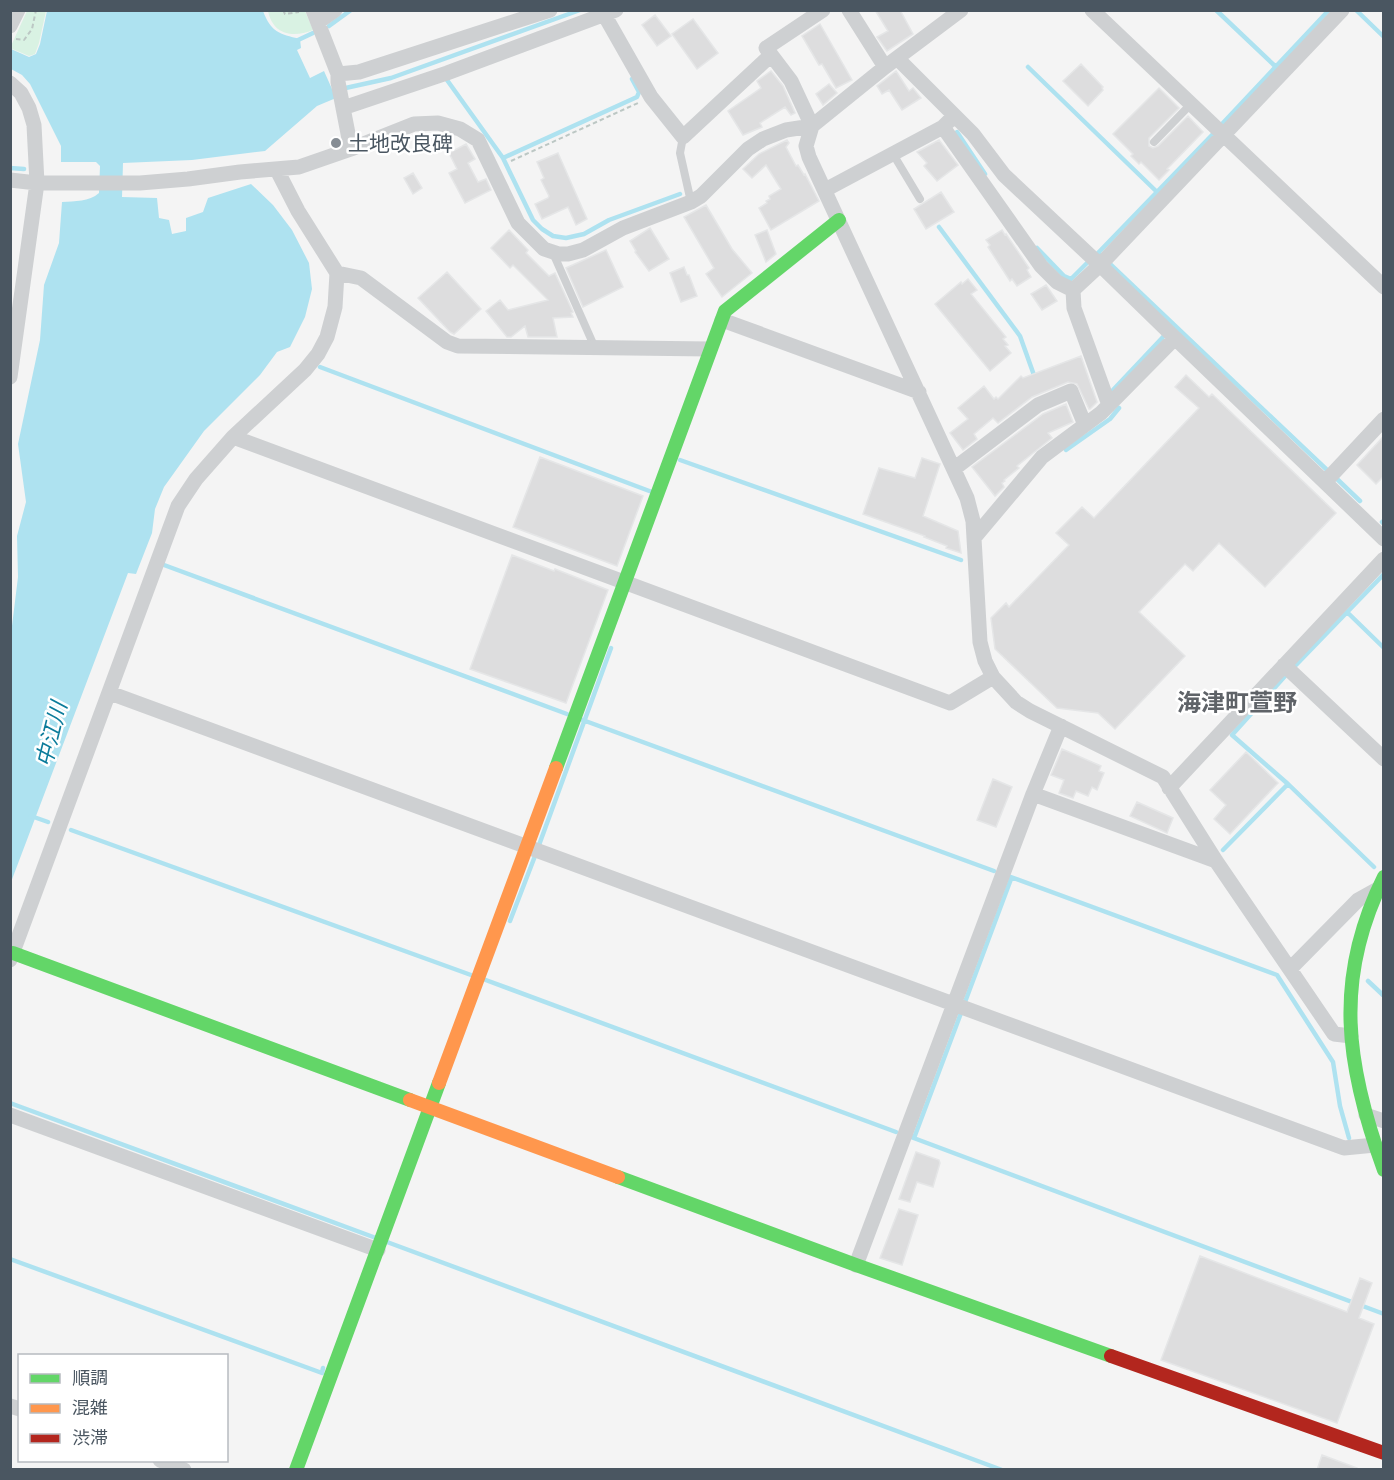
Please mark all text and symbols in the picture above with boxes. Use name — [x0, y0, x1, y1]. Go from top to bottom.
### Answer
place label: 土地改良碑 — [348, 129, 453, 157]
marker: 土地改良碑 — [329, 136, 343, 150]
district label: 海津町萱野 — [1177, 685, 1297, 718]
water label: 中江川 — [27, 696, 73, 770]
legend — [18, 1354, 228, 1462]
text: 順調 — [72, 1365, 108, 1389]
text: 混雑 — [72, 1395, 108, 1419]
text: 渋滞 — [72, 1425, 108, 1449]

